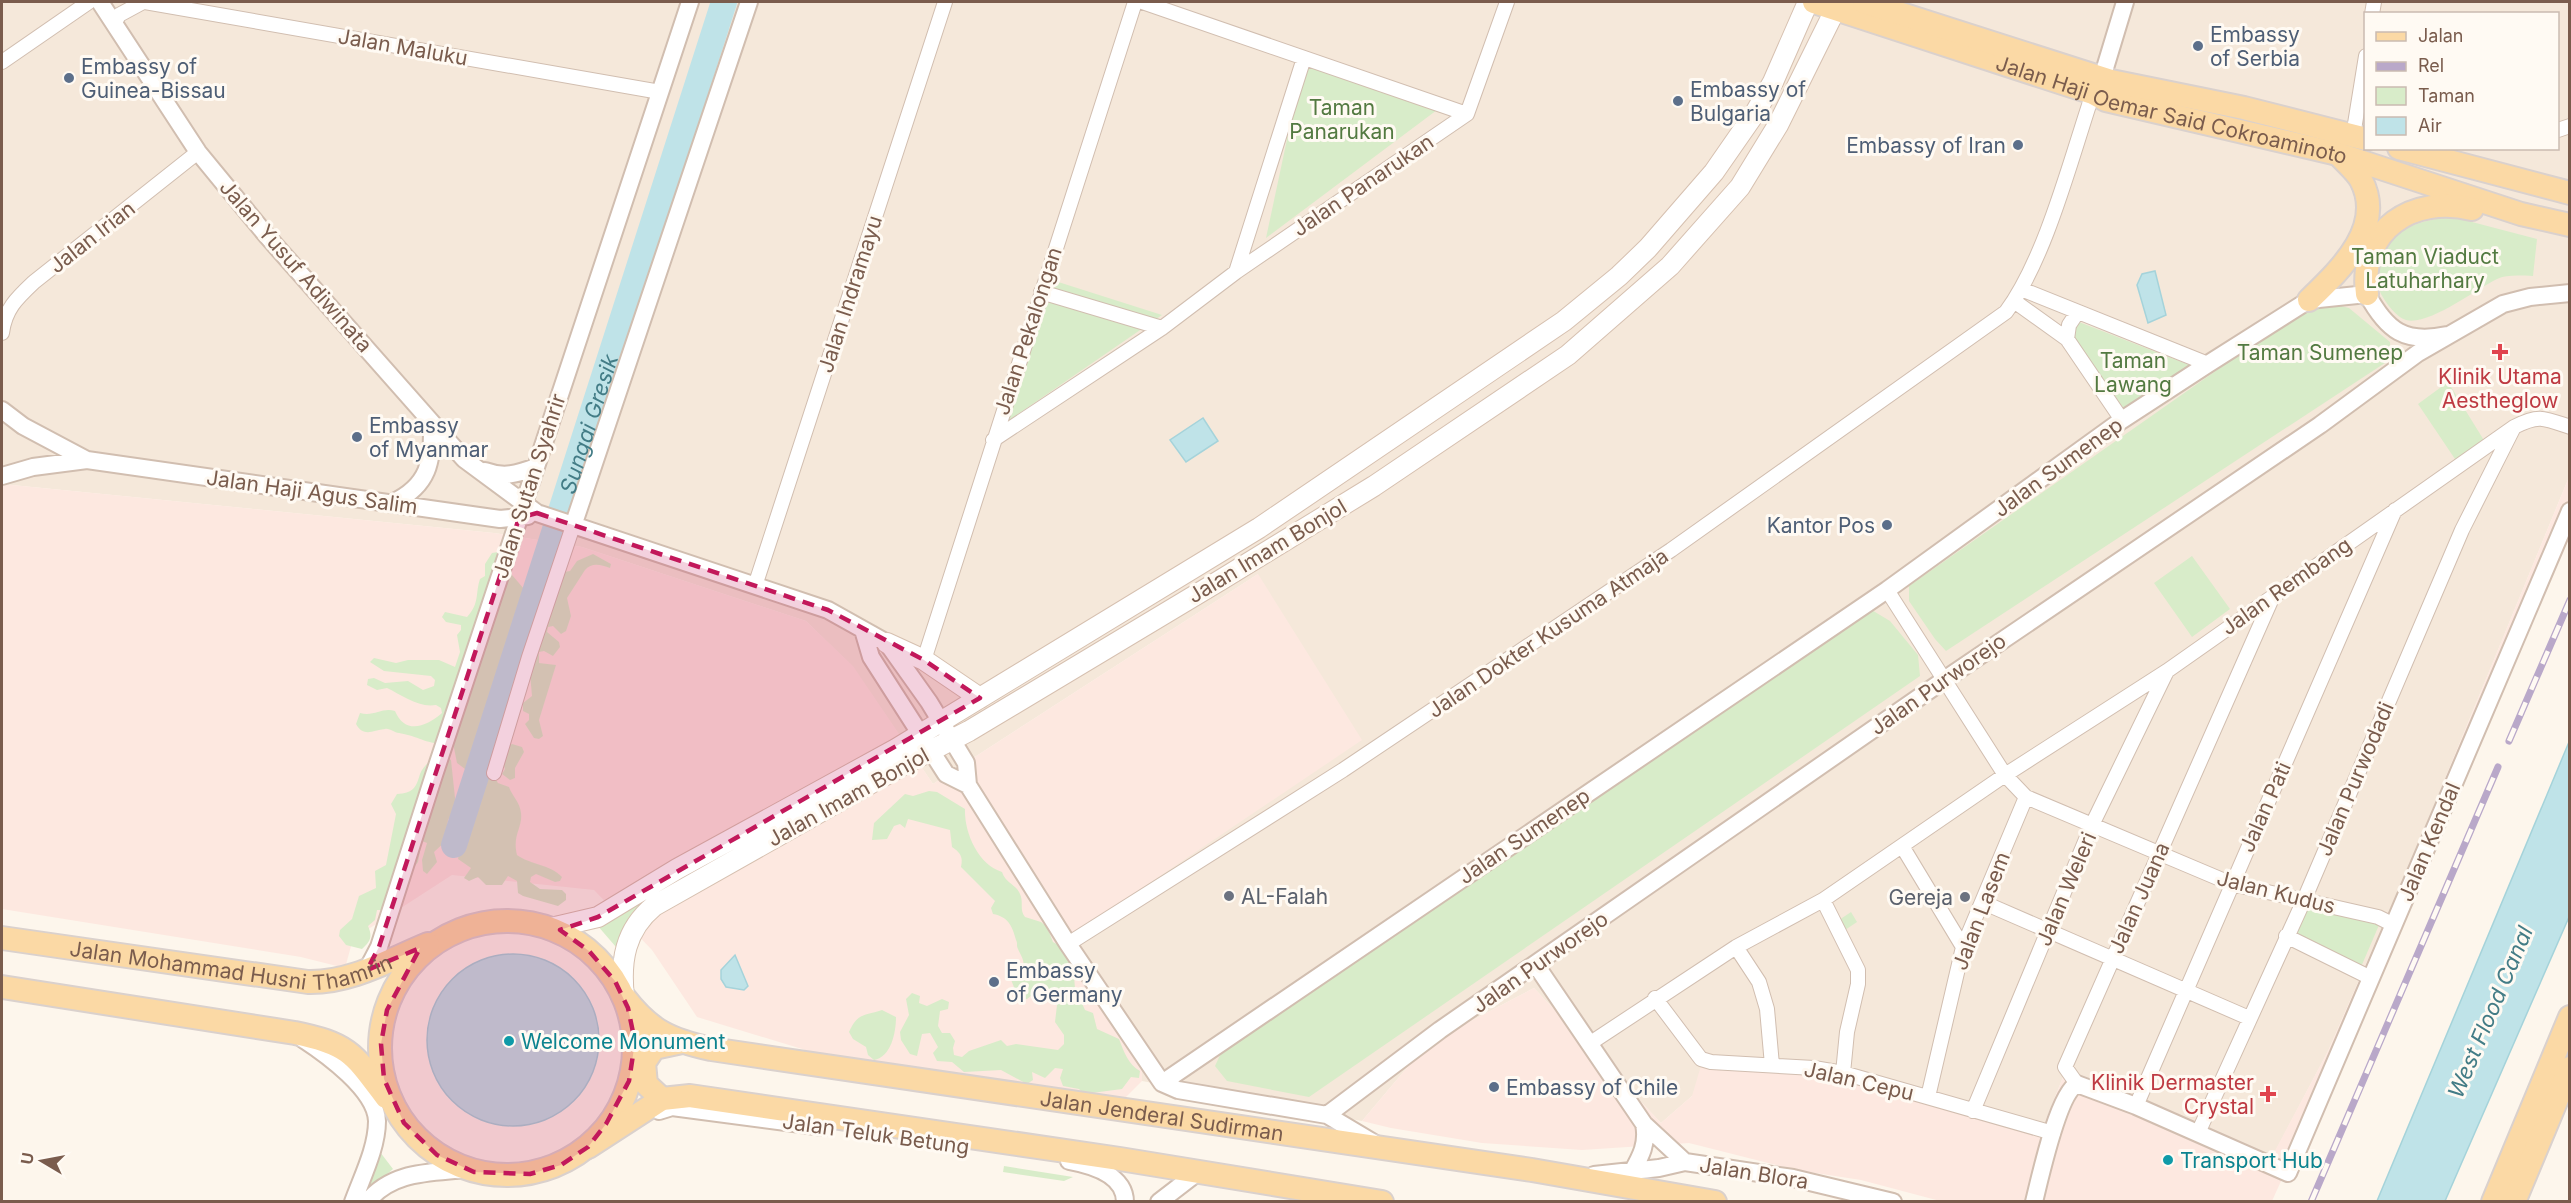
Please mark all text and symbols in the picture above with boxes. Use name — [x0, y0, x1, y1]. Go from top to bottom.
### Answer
legend — [2364, 12, 2559, 150]
place label: Embassy of Serbia — [2210, 22, 2300, 71]
street label: Jalan Maluku — [336, 23, 470, 71]
text: Jalan — [2418, 25, 2463, 46]
marker: Embassy of Serbia — [2191, 39, 2205, 53]
street label: Jalan Haji Oemar Said Cokroaminoto — [1993, 50, 2351, 169]
place label: Embassy of Guinea-Bissau — [81, 54, 226, 103]
text: Rel — [2418, 55, 2444, 76]
marker: Embassy of Guinea-Bissau — [62, 71, 76, 85]
place label: Embassy of Bulgaria — [1690, 77, 1806, 126]
text: Taman — [2418, 85, 2475, 106]
marker: Embassy of Bulgaria — [1671, 94, 1685, 108]
park label: Taman Panarukan — [1289, 95, 1395, 144]
text: Air — [2418, 115, 2442, 136]
street label: Jalan Panarukan — [1288, 129, 1438, 241]
place label: Embassy of Iran — [1846, 133, 2006, 158]
marker: Embassy of Iran — [2011, 138, 2025, 152]
street label: Jalan Yusuf Adiwinata — [215, 175, 377, 357]
street label: Jalan Irian — [44, 196, 140, 278]
street label: Jalan Indramayu — [813, 212, 887, 376]
street label: Jalan Pekalongan — [989, 244, 1067, 418]
park label: Taman Viaduct Latuharhary — [2351, 244, 2499, 293]
park label: Taman Sumenep — [2237, 340, 2403, 365]
marker: Klinik Utama Aestheglow — [2491, 343, 2509, 361]
park label: Taman Lawang — [2094, 348, 2172, 397]
water label: Sungai Gresik — [554, 350, 624, 497]
place label: Klinik Utama Aestheglow — [2438, 364, 2562, 413]
street label: Jalan Sutan Syahrir — [487, 390, 571, 581]
street label: Jalan Sumenep — [1989, 412, 2127, 522]
place label: Embassy of Myanmar — [369, 413, 488, 462]
marker: Embassy of Myanmar — [350, 430, 364, 444]
street label: Jalan Haji Agus Salim — [205, 465, 419, 519]
street label: Jalan Imam Bonjol — [1183, 494, 1351, 608]
place label: Kantor Pos — [1767, 513, 1875, 538]
marker: Kantor Pos — [1880, 518, 1894, 532]
street label: Jalan Rembang — [2216, 532, 2356, 640]
street label: Jalan Dokter Kusuma Atmaja — [1423, 543, 1673, 723]
street label: Jalan Purworejo — [1865, 628, 2011, 740]
street label: Jalan Purwodadi — [2311, 698, 2399, 860]
street label: Jalan Imam Bonjol — [763, 742, 933, 852]
street label: Jalan Pati — [2234, 758, 2296, 856]
street label: Jalan Kendal — [2393, 779, 2465, 905]
street label: Jalan Sumenep — [1454, 783, 1594, 889]
street label: Jalan Weleri — [2031, 828, 2101, 950]
street label: Jalan Juana — [2103, 838, 2175, 958]
street label: Jalan Lasem — [1947, 848, 2015, 974]
street label: Jalan Kudus — [2214, 865, 2338, 919]
place label: AL-Falah — [1241, 884, 1328, 909]
place label: Gereja — [1888, 885, 1953, 910]
marker: AL-Falah — [1222, 889, 1236, 903]
marker: Gereja — [1958, 890, 1972, 904]
street label: Jalan Purworejo — [1467, 906, 1613, 1018]
water label: West Flood Canal — [2442, 922, 2538, 1102]
street label: Jalan Mohammad Husni Thamrin — [68, 935, 396, 995]
place label: Embassy of Germany — [1006, 958, 1123, 1007]
marker: Embassy of Germany — [987, 975, 1001, 989]
place label: Welcome Monument — [521, 1029, 726, 1054]
marker: Welcome Monument — [502, 1034, 516, 1048]
street label: Jalan Cepu — [1802, 1056, 1916, 1106]
place label: Klinik Dermaster Crystal — [2091, 1070, 2254, 1119]
place label: Embassy of Chile — [1506, 1075, 1678, 1100]
marker: Embassy of Chile — [1487, 1080, 1501, 1094]
street label: Jalan Jenderal Sudirman — [1038, 1085, 1286, 1146]
marker: Klinik Dermaster Crystal — [2259, 1085, 2277, 1103]
street label: Jalan Teluk Betung — [781, 1108, 971, 1160]
north arrow — [12, 1131, 72, 1191]
place label: Transport Hub — [2180, 1148, 2323, 1173]
text: U — [16, 1151, 38, 1166]
street label: Jalan Blora — [1698, 1152, 1810, 1194]
marker: Transport Hub — [2161, 1153, 2175, 1167]

